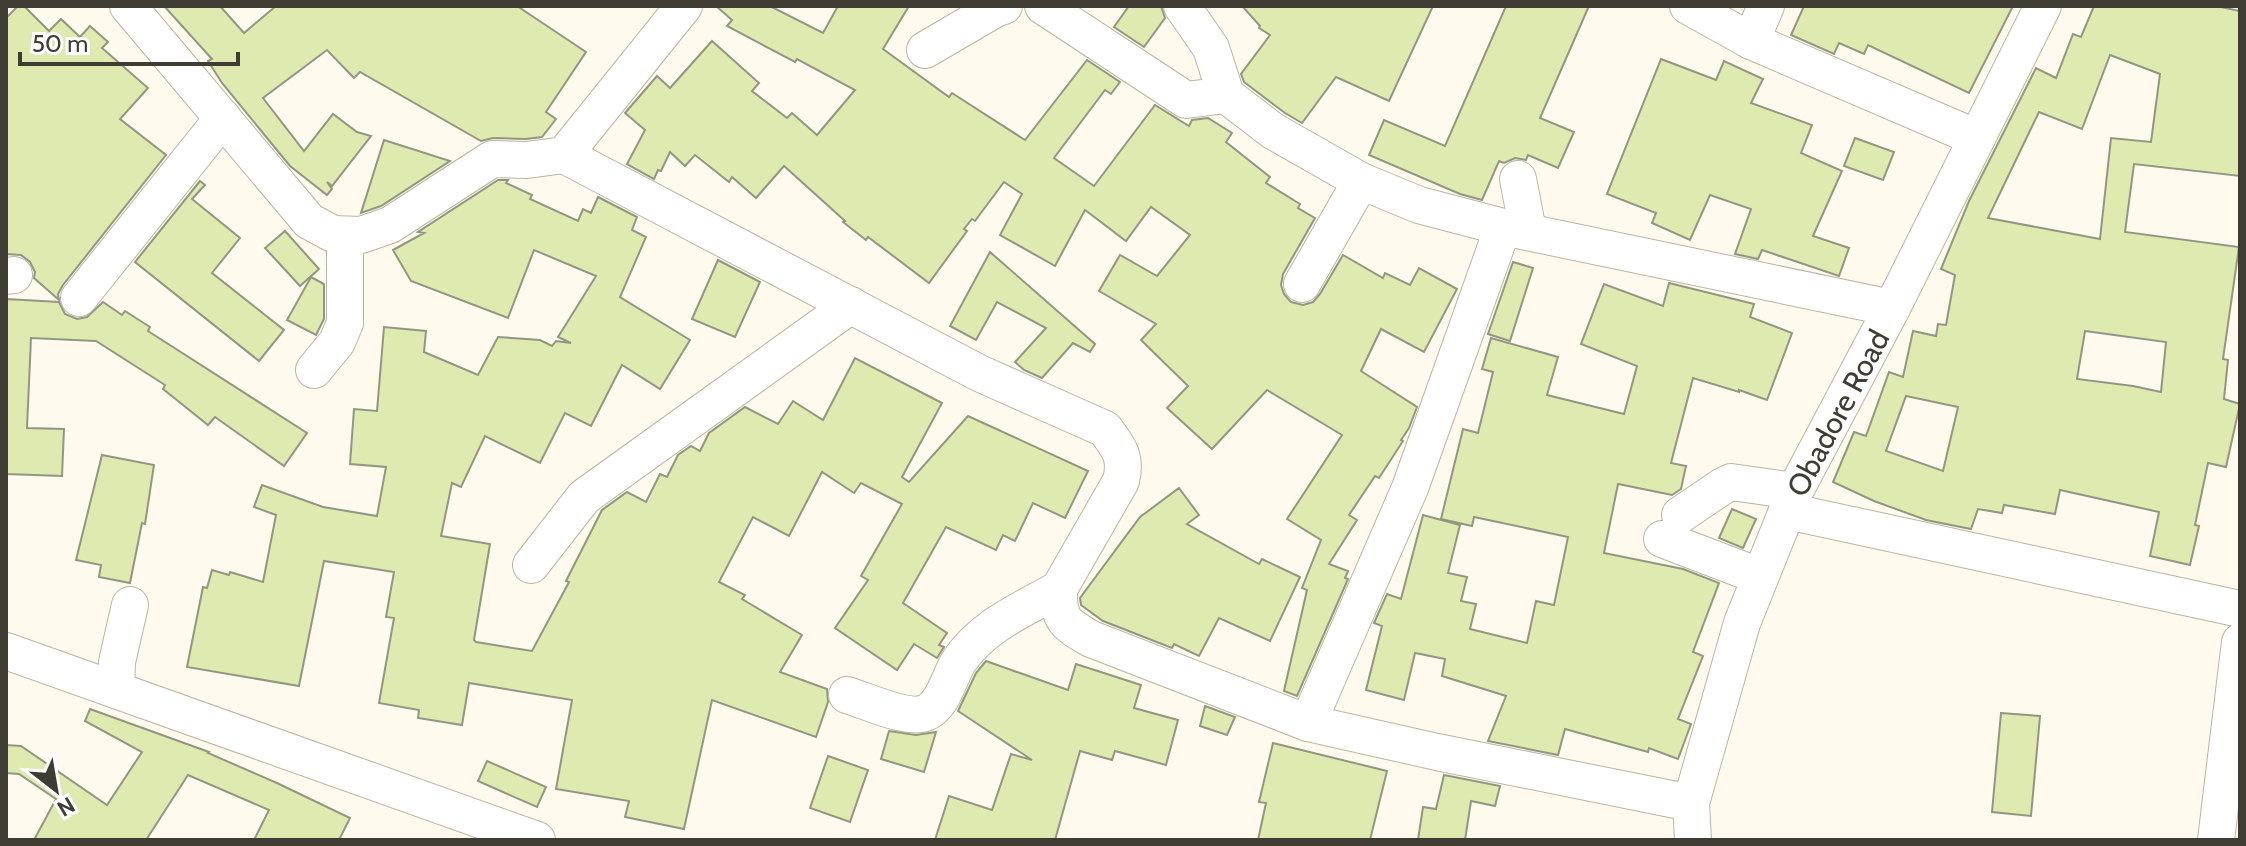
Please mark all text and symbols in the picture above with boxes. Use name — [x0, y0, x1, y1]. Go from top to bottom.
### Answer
scale bar — [20, 16, 238, 66]
text: 50 m — [32, 29, 88, 58]
street label: Obadore Road — [1779, 323, 1897, 503]
north arrow — [16, 750, 96, 830]
text: N — [52, 791, 80, 822]

